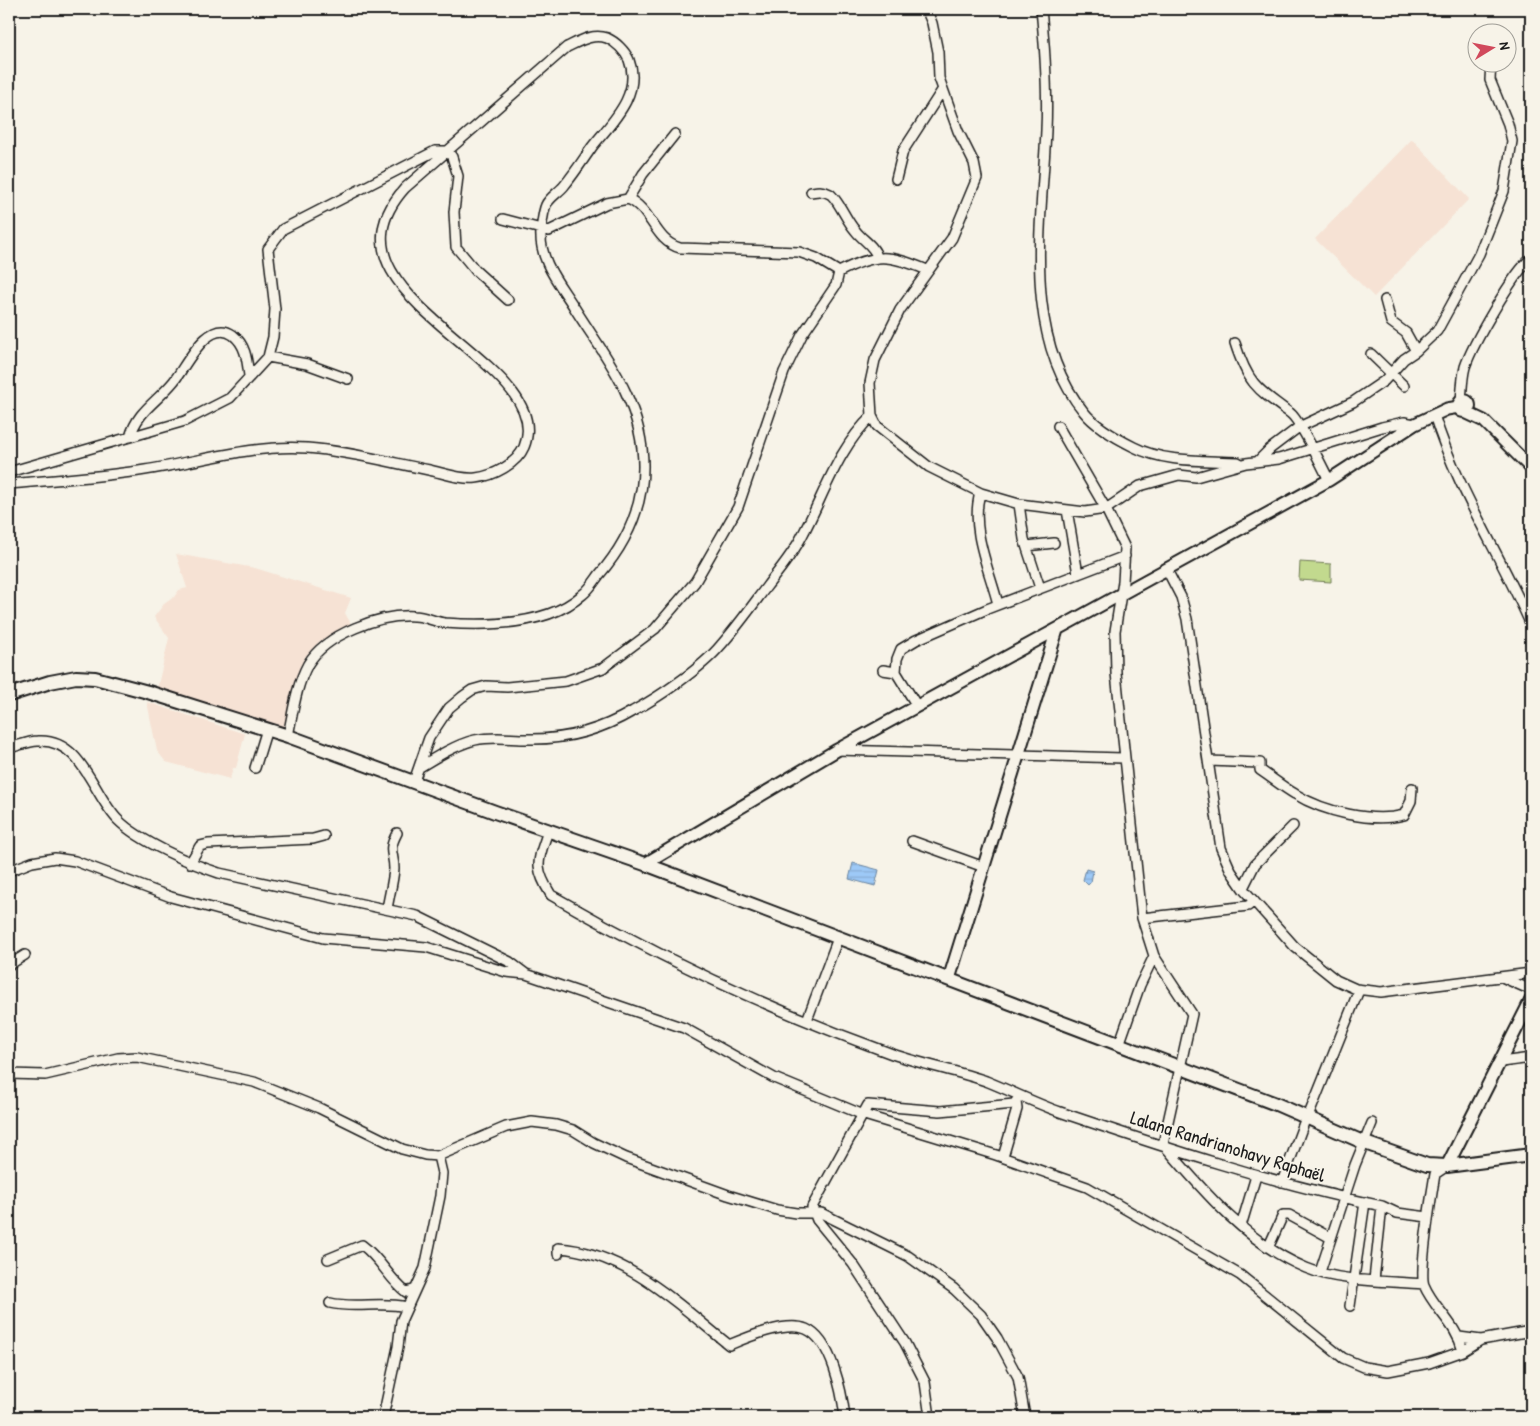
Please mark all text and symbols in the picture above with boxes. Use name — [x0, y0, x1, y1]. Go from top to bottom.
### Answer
north arrow — [1468, 22, 1518, 72]
text: N — [1495, 40, 1515, 52]
street label: Lalana Randrianohavy Raphaël — [1127, 1104, 1330, 1188]

